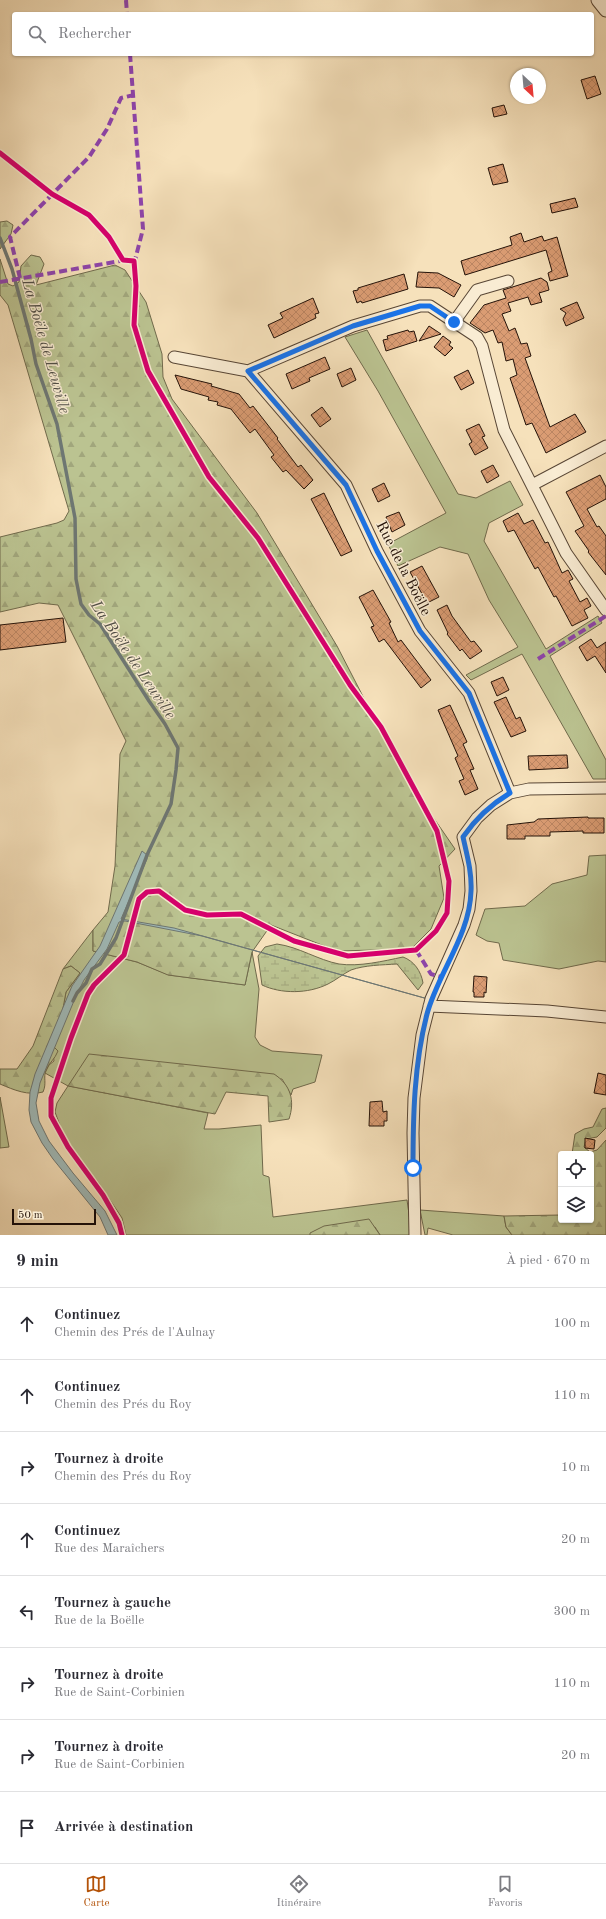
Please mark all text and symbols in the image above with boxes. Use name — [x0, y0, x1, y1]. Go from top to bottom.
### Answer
search box — [12, 12, 594, 56]
icon: search — [26, 23, 48, 45]
text: Rechercher — [58, 27, 131, 42]
north arrow — [510, 68, 546, 104]
water label: La Boële de Leuville — [18, 276, 72, 416]
route end — [445, 313, 463, 331]
street label: Rue de la Boëlle — [372, 519, 433, 619]
water label: La Boële de Leuville — [86, 597, 178, 723]
map controls — [558, 1151, 594, 1223]
button: locate — [558, 1151, 594, 1187]
route start — [404, 1159, 422, 1177]
button: layers — [558, 1187, 594, 1223]
scale bar — [12, 1207, 96, 1226]
text: 50 m — [18, 1210, 43, 1221]
text: 9 min — [16, 1253, 59, 1270]
text: À pied · 670 m — [506, 1254, 590, 1267]
text: Continuez — [54, 1308, 120, 1323]
icon: ahead — [16, 1313, 38, 1335]
text: 100 m — [553, 1317, 590, 1330]
text: Chemin des Prés de l'Aulnay — [54, 1326, 215, 1339]
text: Continuez — [54, 1380, 120, 1395]
icon: ahead — [16, 1385, 38, 1407]
text: 110 m — [553, 1389, 590, 1402]
text: Chemin des Prés du Roy — [54, 1398, 192, 1411]
text: Tournez à droite — [54, 1452, 164, 1467]
icon: right — [16, 1457, 38, 1479]
text: 10 m — [561, 1461, 590, 1474]
text: Chemin des Prés du Roy — [54, 1470, 192, 1483]
text: Continuez — [54, 1524, 120, 1539]
icon: ahead — [16, 1529, 38, 1551]
text: 20 m — [561, 1533, 590, 1546]
text: Rue des Maraîchers — [54, 1542, 164, 1555]
text: Tournez à gauche — [54, 1596, 171, 1611]
icon: left — [16, 1601, 38, 1623]
text: 300 m — [553, 1605, 590, 1618]
text: Rue de la Boëlle — [54, 1614, 144, 1627]
text: Tournez à droite — [54, 1668, 164, 1683]
icon: right — [16, 1673, 38, 1695]
text: 110 m — [553, 1677, 590, 1690]
text: Rue de Saint-Corbinien — [54, 1686, 185, 1699]
text: Tournez à droite — [54, 1740, 164, 1755]
icon: right — [16, 1745, 38, 1767]
text: 20 m — [561, 1749, 590, 1762]
text: Rue de Saint-Corbinien — [54, 1758, 185, 1771]
icon: arrive — [16, 1817, 38, 1839]
text: Arrivée à destination — [54, 1820, 193, 1835]
tab: Carte — [83, 1873, 110, 1911]
tab: Itinéraire — [276, 1873, 321, 1911]
tab: Favoris — [488, 1873, 523, 1911]

